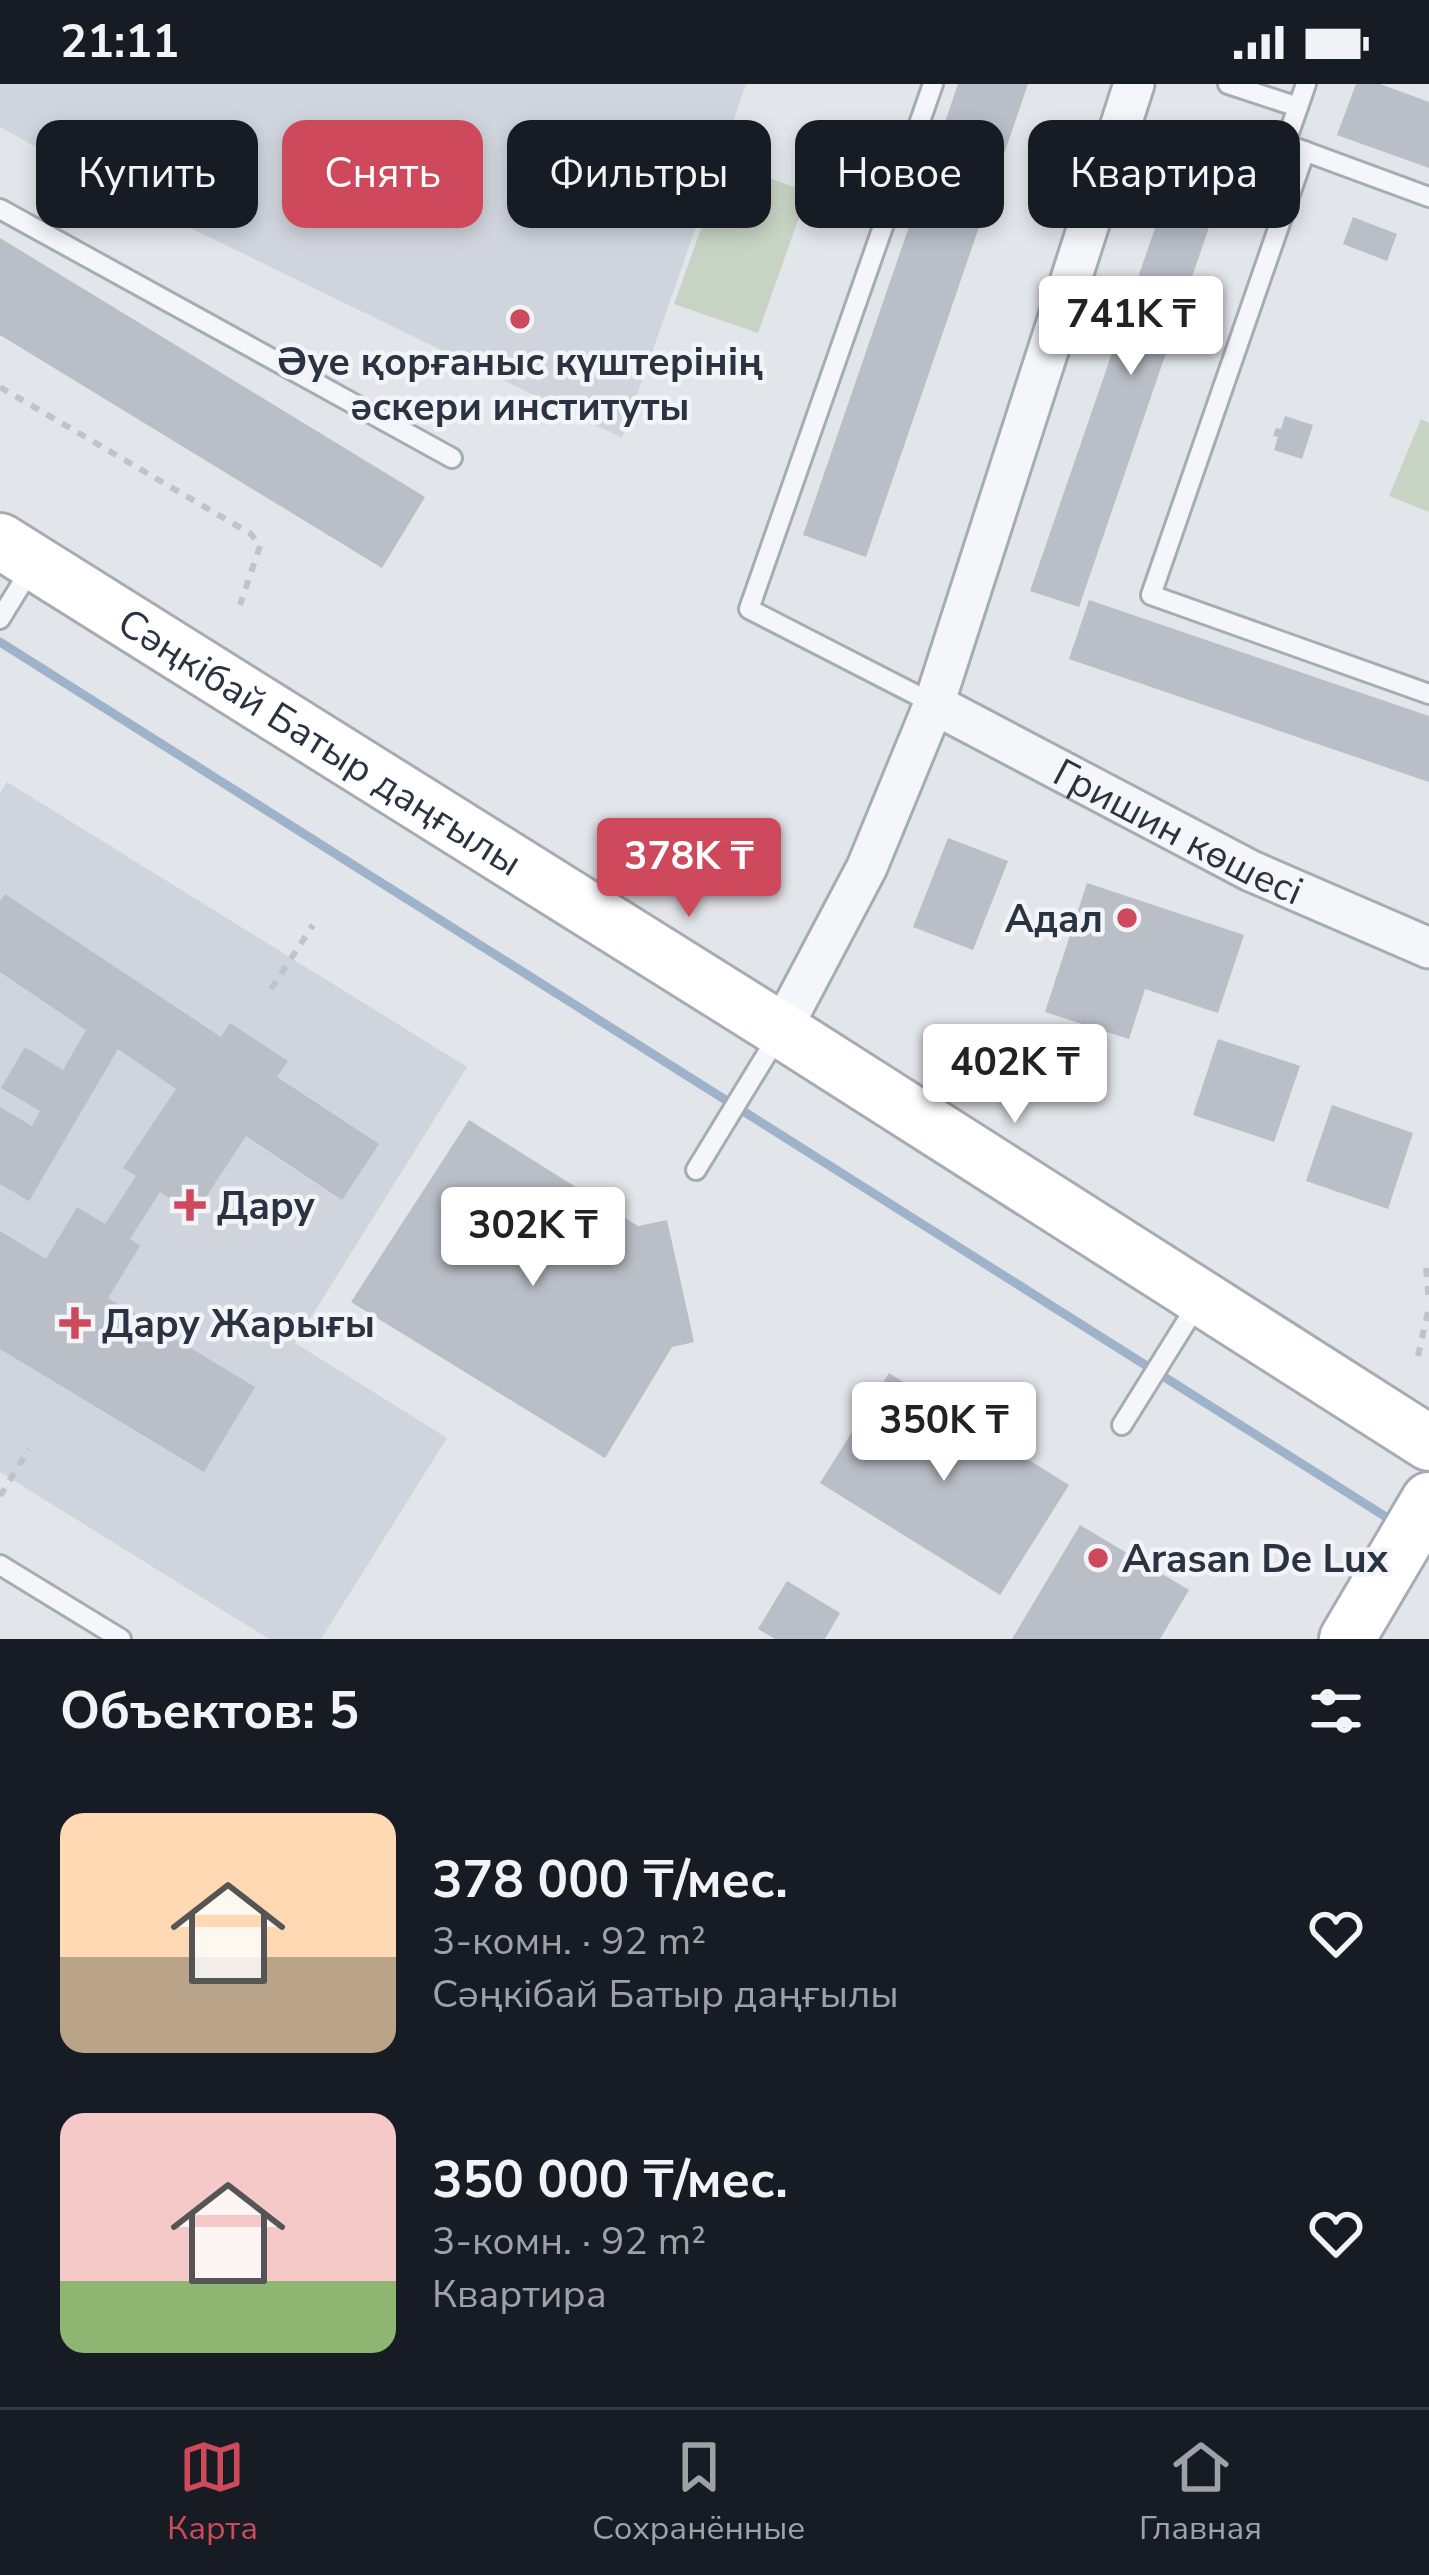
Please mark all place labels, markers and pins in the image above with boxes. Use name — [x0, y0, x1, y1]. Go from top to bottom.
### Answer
pin: 741K ₸ — [1033, 276, 1229, 378]
marker: Әуе қорғаныс күштерінің әскери институты — [507, 306, 533, 332]
place label: Әуе қорғаныс күштерінің әскери институты — [277, 336, 763, 434]
pin: 378K ₸ — [591, 818, 787, 920]
place label: Адал — [1005, 893, 1103, 946]
marker: Адал — [1114, 905, 1140, 931]
pin: 402K ₸ — [917, 1024, 1113, 1126]
place label: Дару — [217, 1180, 316, 1233]
pin: 302K ₸ — [435, 1187, 631, 1289]
marker: Дару — [174, 1189, 206, 1221]
place label: Дару Жарығы — [102, 1298, 375, 1351]
marker: Дару Жарығы — [59, 1307, 91, 1339]
pin: 350K ₸ — [846, 1382, 1042, 1484]
place label: Arasan De Lux — [1122, 1533, 1389, 1586]
marker: Arasan De Lux — [1085, 1545, 1111, 1571]

